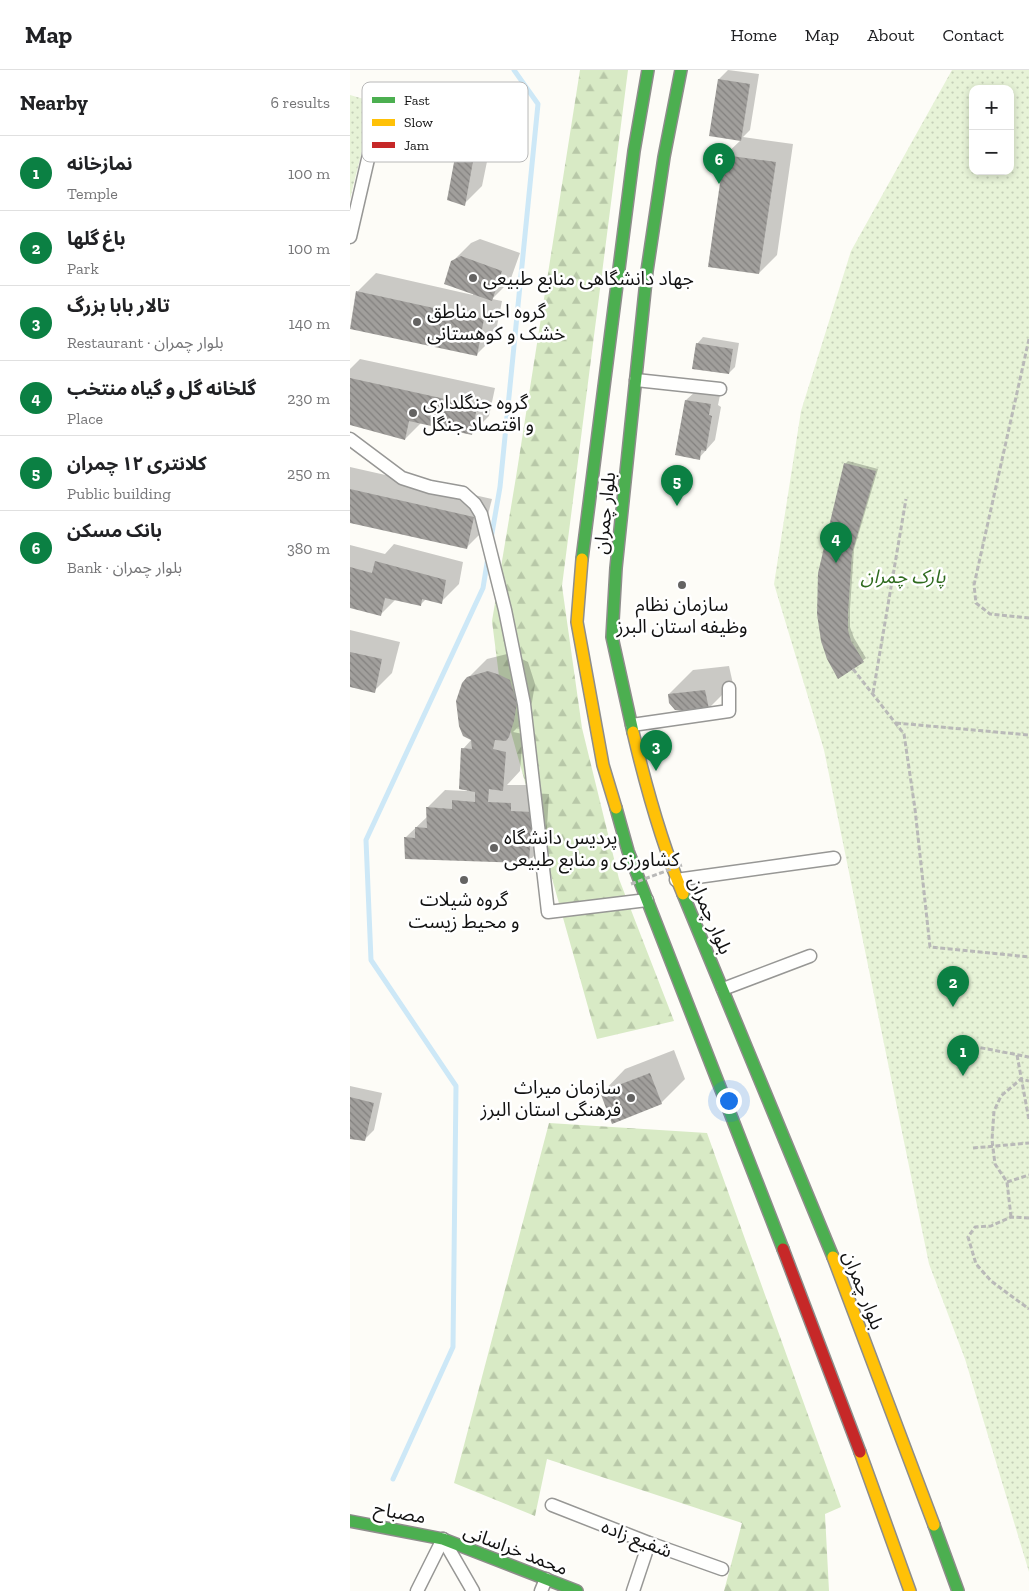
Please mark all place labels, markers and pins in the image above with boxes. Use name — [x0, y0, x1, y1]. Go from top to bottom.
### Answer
pin: 6 — [703, 143, 735, 184]
place label: جهاد دانشگاهی منابع طبیعی — [483, 267, 694, 293]
marker: جهاد دانشگاهی منابع طبیعی — [467, 272, 479, 284]
place label: گروه احیا مناطق خشک و کوهستانی — [427, 300, 566, 345]
marker: گروه احیا مناطق خشک و کوهستانی — [411, 316, 423, 328]
place label: گروه جنگلداری و اقتصاد جنگل — [423, 391, 534, 436]
marker: گروه جنگلداری و اقتصاد جنگل — [407, 407, 419, 419]
pin: 5 — [661, 465, 693, 506]
pin: 4 — [820, 522, 852, 563]
marker: سازمان نظام وظیفه استان البرز — [676, 579, 688, 591]
place label: سازمان نظام وظیفه استان البرز — [615, 593, 748, 638]
pin: 3 — [640, 730, 672, 771]
place label: پردیس دانشگاه کشاورزی و منابع طبیعی — [504, 826, 681, 874]
marker: پردیس دانشگاه کشاورزی و منابع طبیعی — [488, 842, 500, 854]
marker: گروه شیلات و محیط زیست — [458, 874, 470, 886]
place label: گروه شیلات و محیط زیست — [408, 888, 520, 933]
pin: 2 — [937, 966, 969, 1007]
pin: 1 — [947, 1035, 979, 1076]
place label: سازمان میراث فرهنگی استان البرز — [480, 1076, 621, 1121]
marker: سازمان میراث فرهنگی استان البرز — [625, 1092, 637, 1104]

